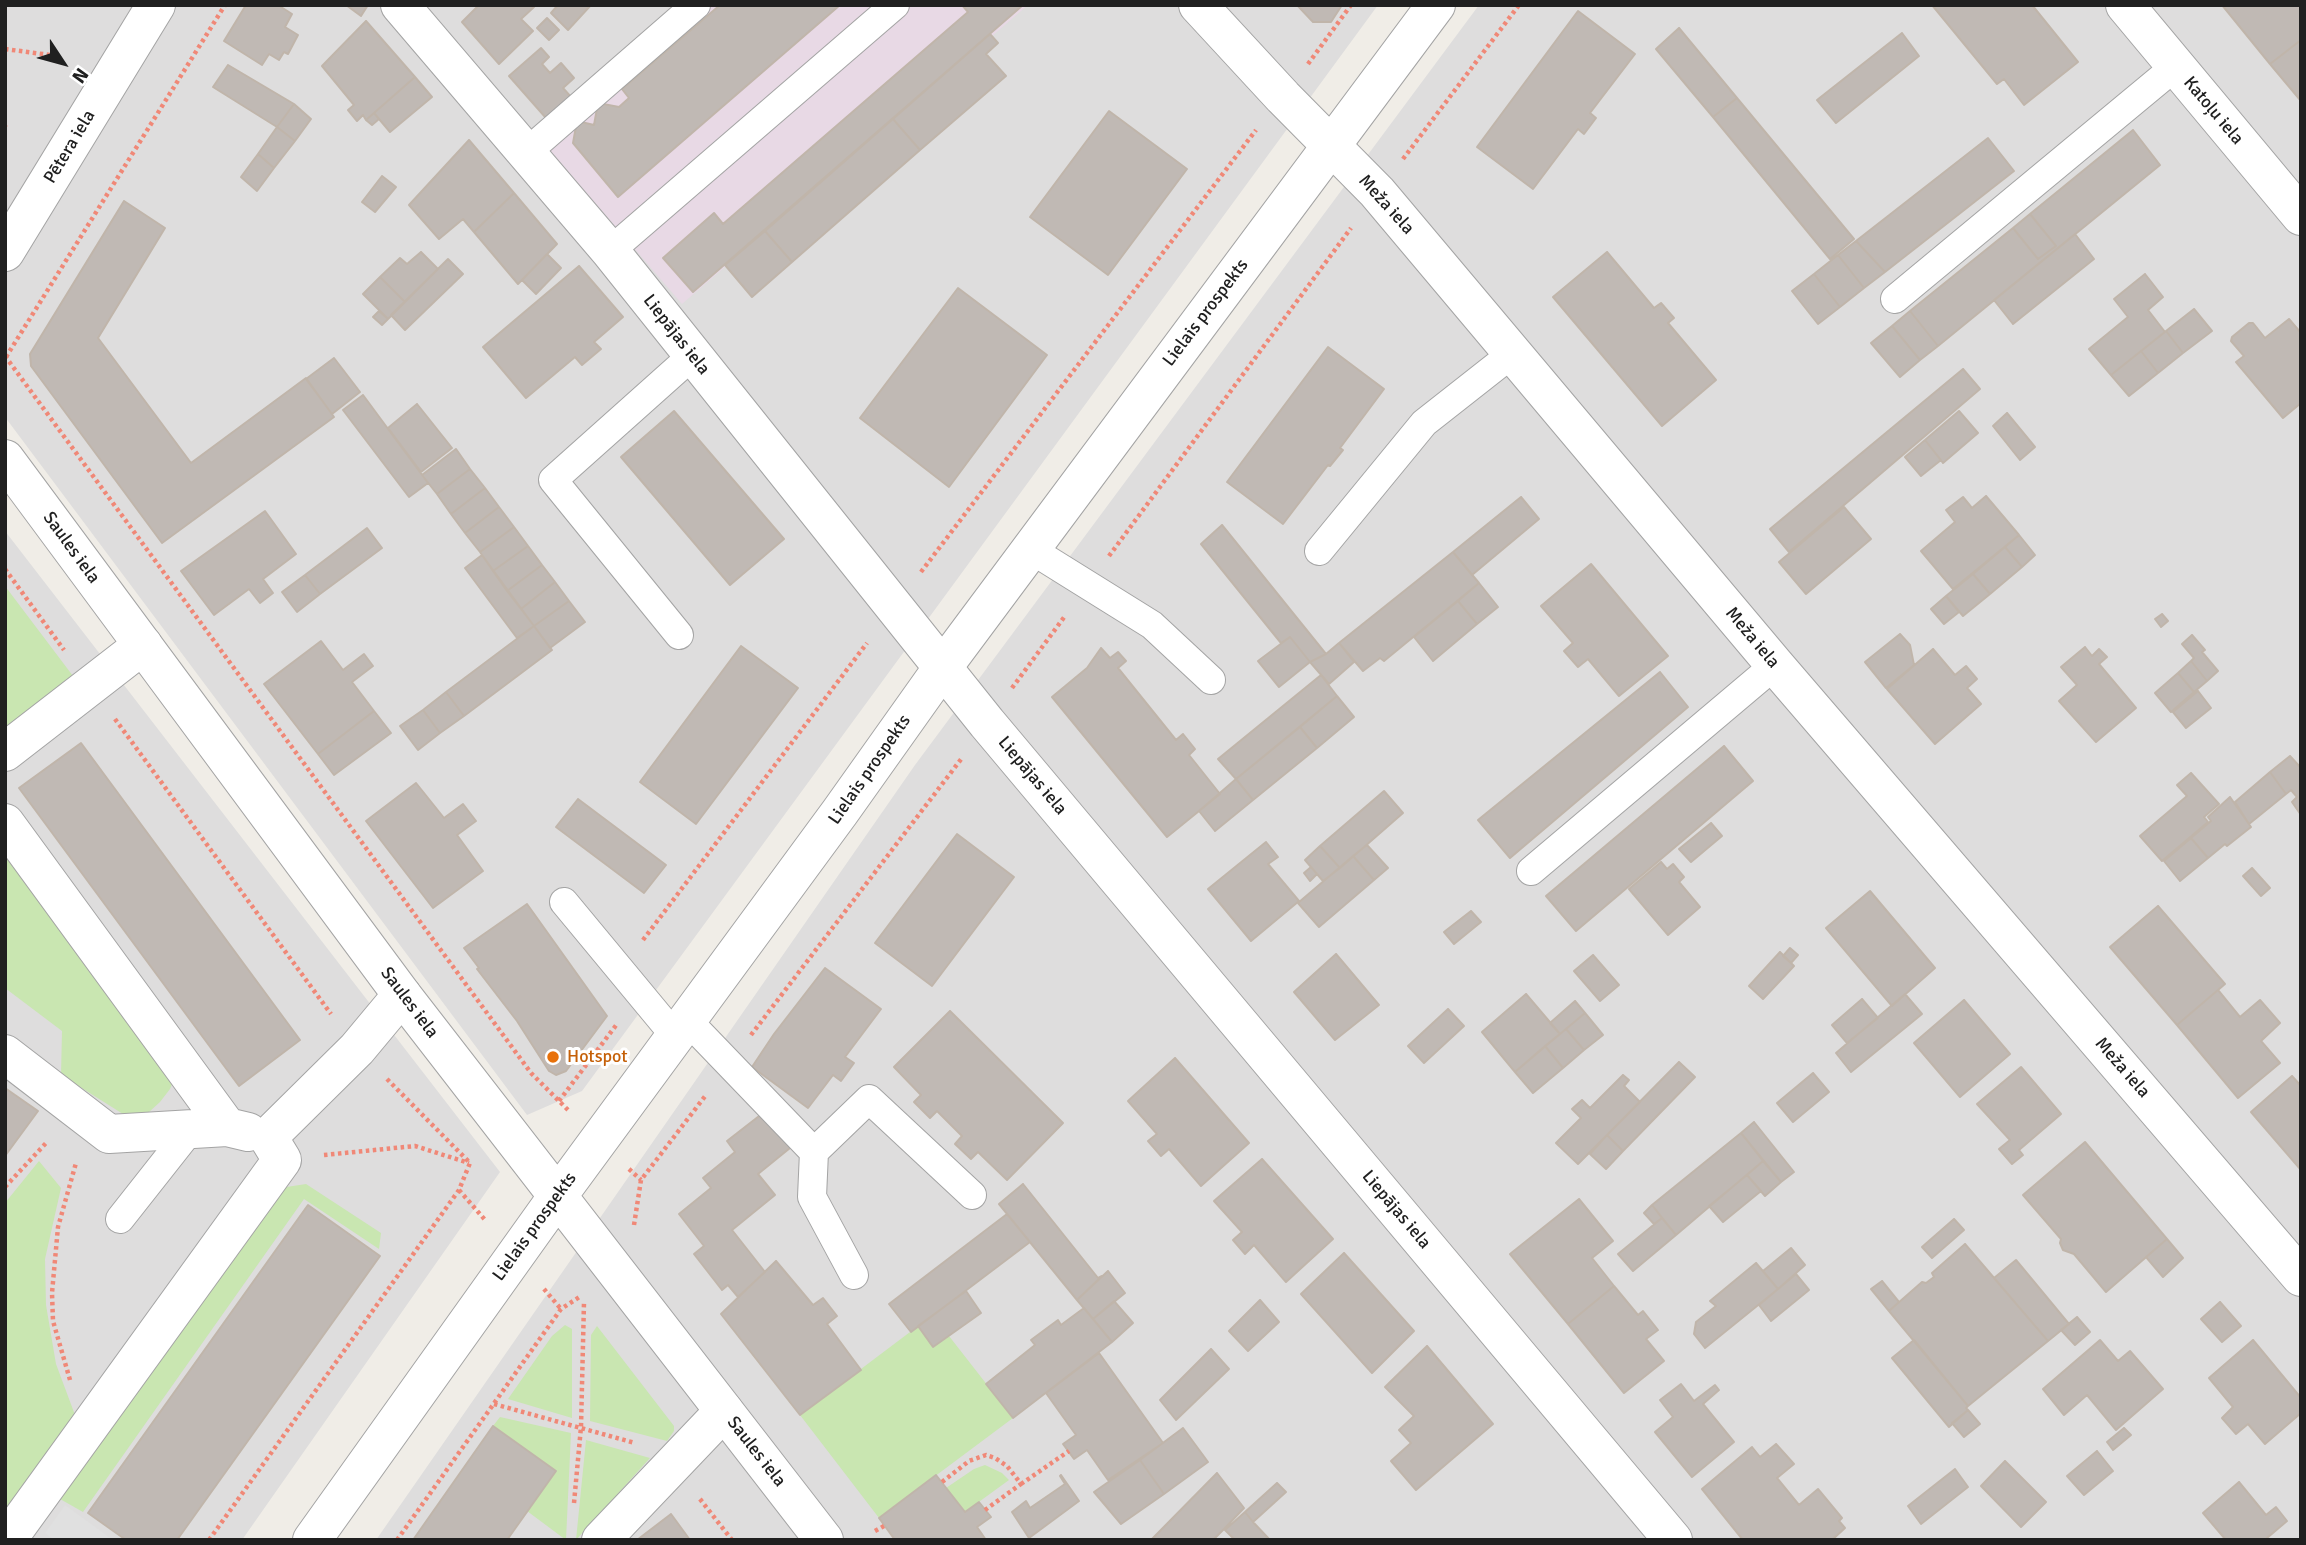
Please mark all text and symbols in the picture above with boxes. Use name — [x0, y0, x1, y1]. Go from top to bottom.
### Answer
north arrow — [28, 28, 98, 98]
text: N — [66, 63, 94, 88]
street label: Katoļu iela — [2178, 73, 2248, 149]
street label: Pētera iela — [40, 106, 100, 188]
street label: Meža iela — [1354, 171, 1418, 239]
street label: Lielais prospekts — [1159, 255, 1253, 371]
street label: Liepājas iela — [638, 291, 714, 379]
street label: Saules iela — [38, 508, 104, 588]
street label: Meža iela — [1720, 603, 1784, 673]
street label: Lielais prospekts — [824, 711, 916, 829]
street label: Liepājas iela — [993, 732, 1071, 820]
street label: Saules iela — [375, 963, 443, 1043]
street label: Meža iela — [2090, 1033, 2154, 1103]
place label: Hotspot — [567, 1046, 628, 1068]
marker: Hotspot — [545, 1049, 561, 1065]
street label: Liepājas iela — [1357, 1166, 1435, 1254]
street label: Lielais prospekts — [488, 1168, 582, 1286]
street label: Saules iela — [722, 1413, 790, 1491]

